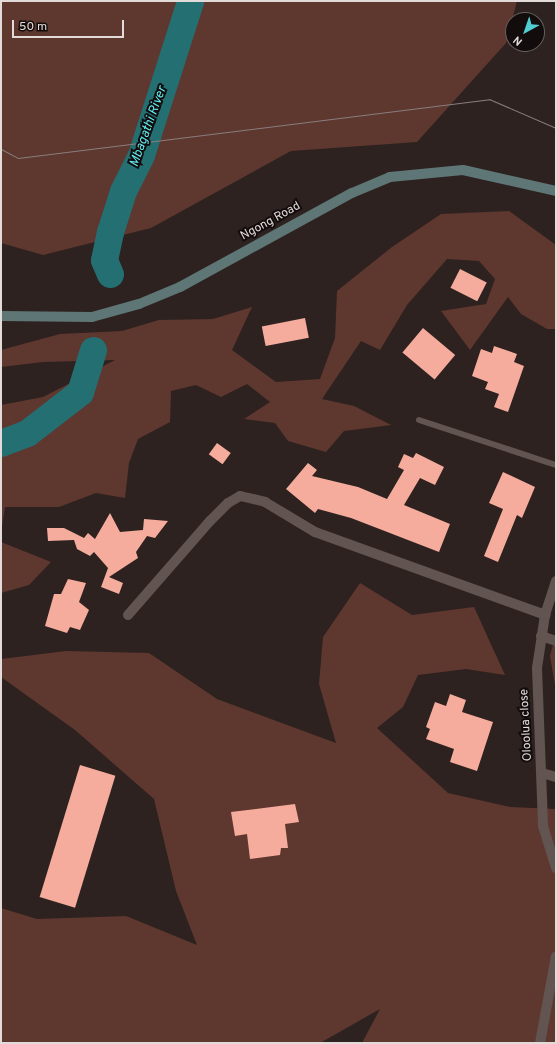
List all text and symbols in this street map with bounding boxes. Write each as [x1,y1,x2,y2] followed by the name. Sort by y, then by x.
[14,12,126,38] scale bar
[505,12,545,52] north arrow
[19,19,47,35] text: 50 m
[510,33,525,48] text: N
[127,85,171,169] water label: Mbagathi River
[239,200,303,244] street label: Ngong Road
[518,689,536,761] street label: Oloolua close

